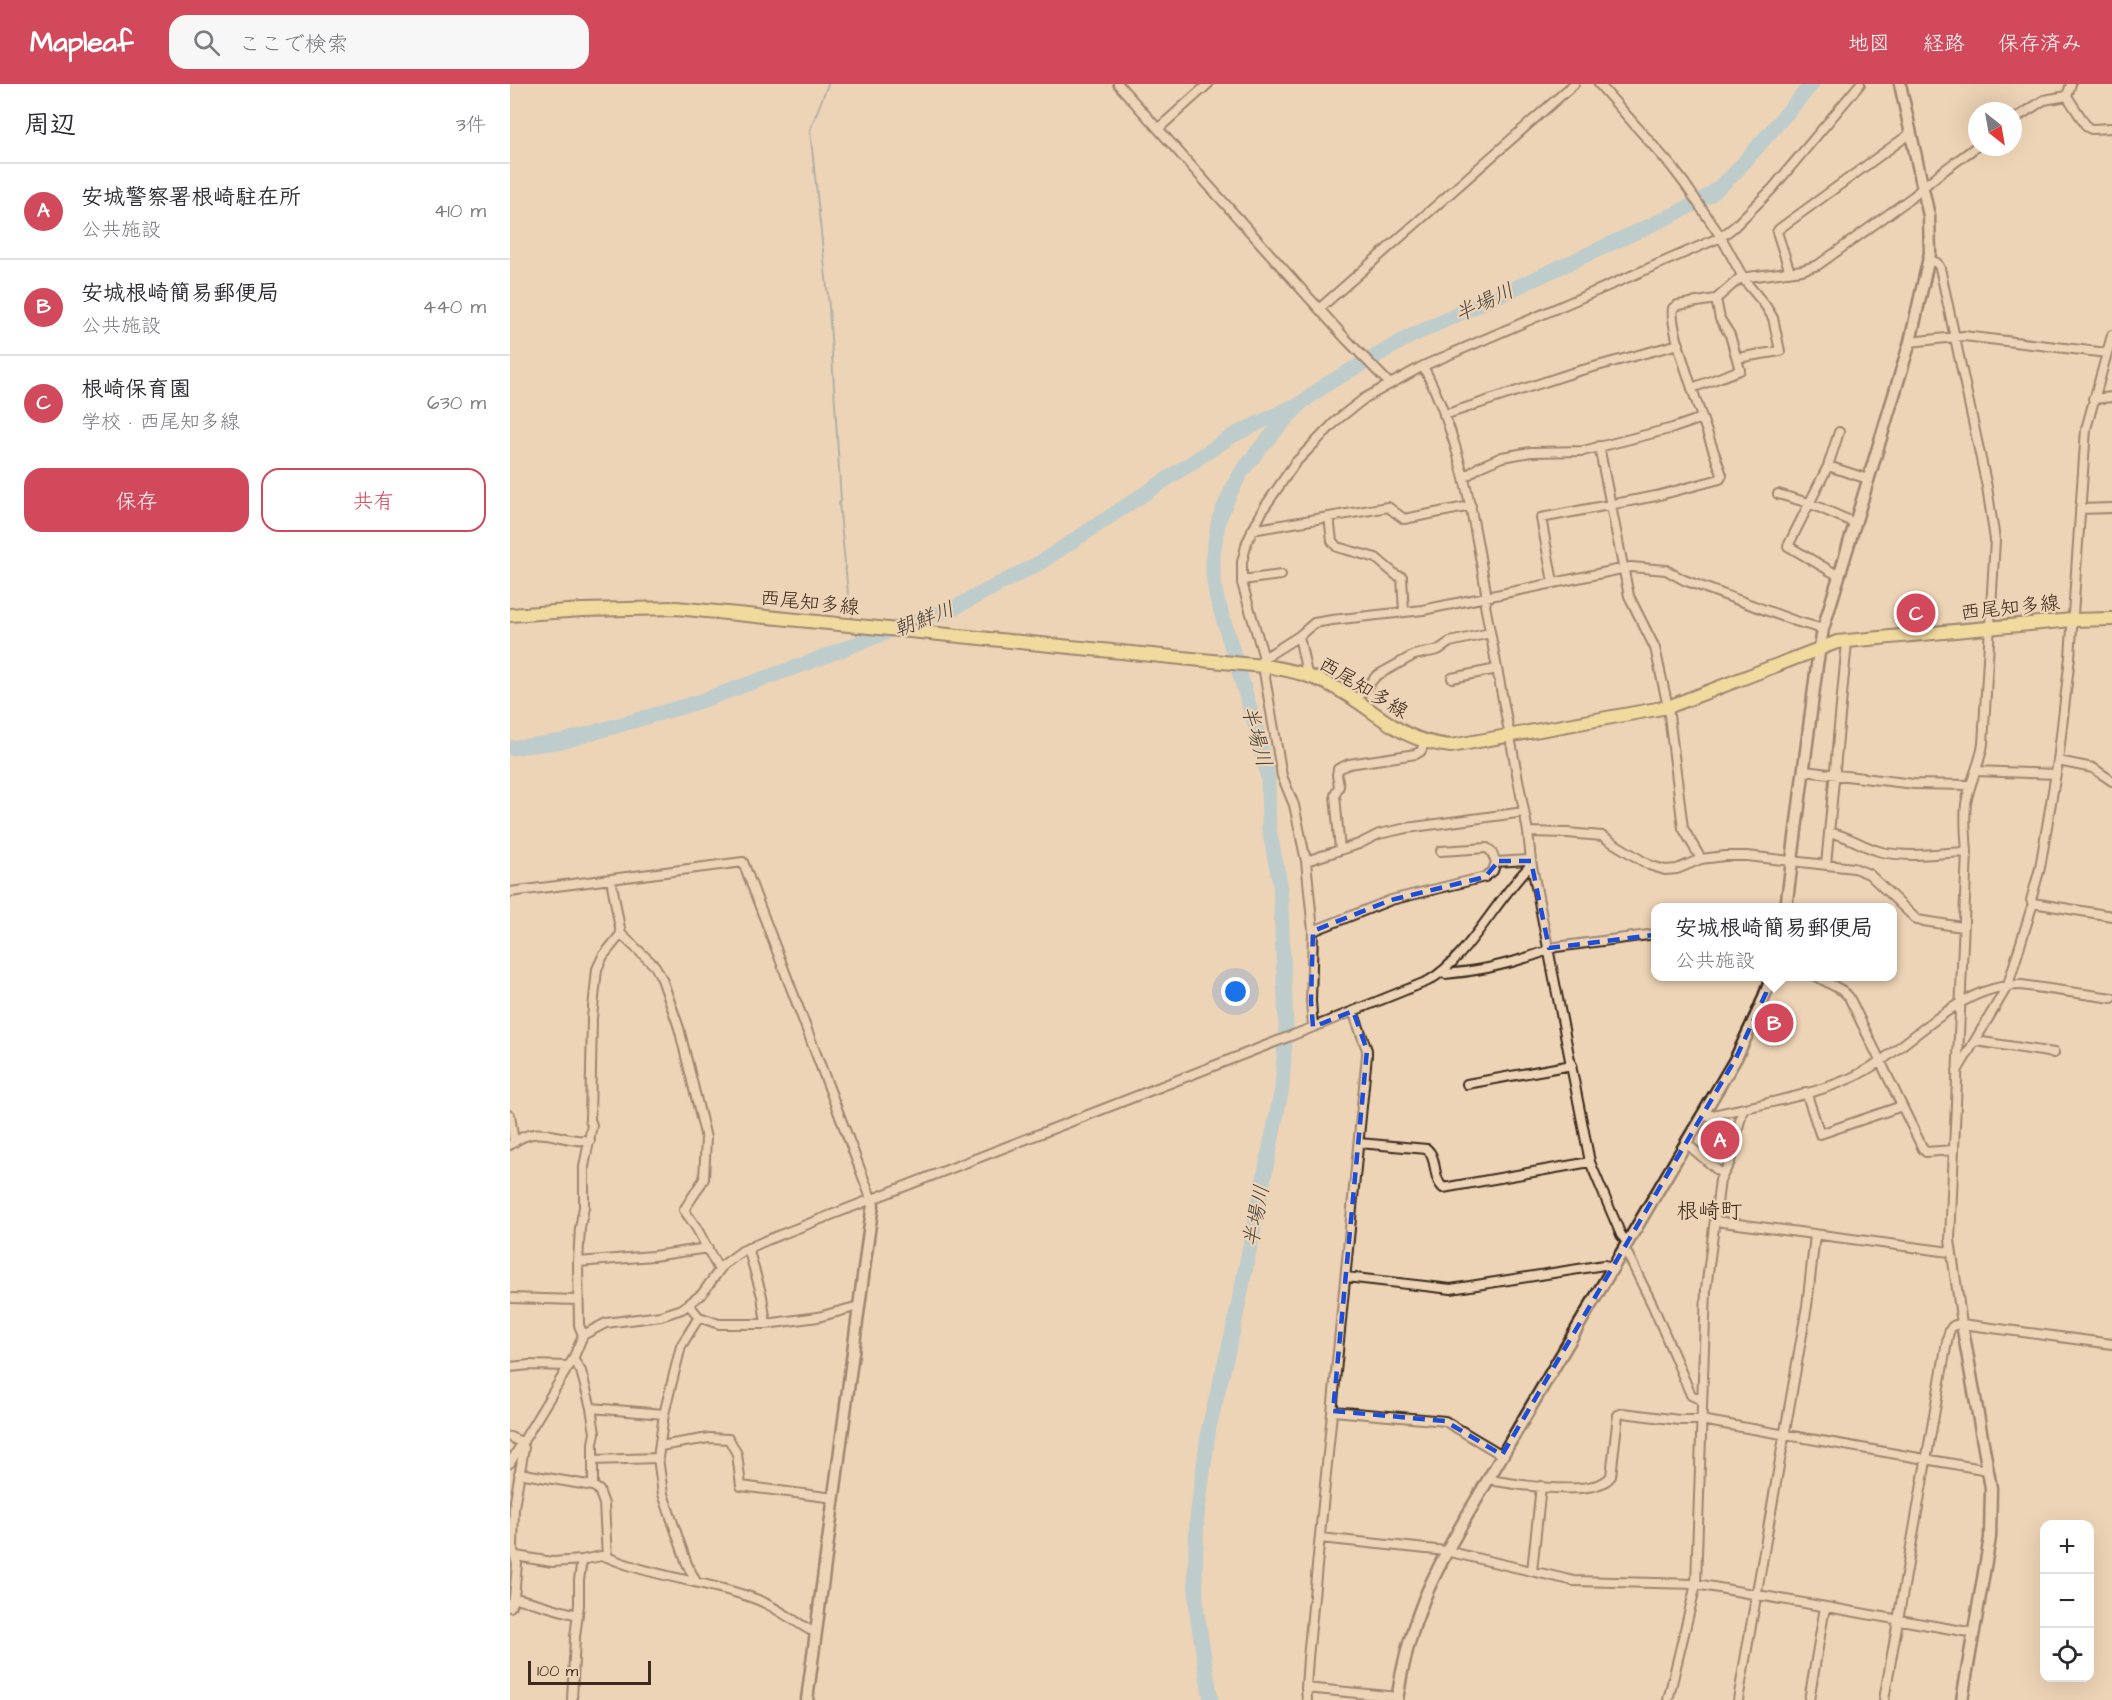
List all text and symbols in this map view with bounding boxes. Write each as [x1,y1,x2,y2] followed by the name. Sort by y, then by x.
[169,15,589,69] search box
[30,23,133,62] text: Mapleaf
[190,26,223,59] icon: search
[238,29,348,60] text: ここで検索
[1848,29,1890,58] text: 地図
[1923,29,1965,58] text: 経路
[1998,29,2082,58] text: 保存済み
[1968,102,2022,156] north arrow
[24,107,76,143] text: 周辺
[456,111,486,139] text: 3件
[81,182,301,213] text: 安城警察署根崎駐在所
[37,197,50,225] text: A
[434,197,486,225] text: 410 m
[81,216,161,244] text: 公共施設
[1450,276,1519,329] water label: 半場川
[81,278,279,309] text: 安城根崎簡易郵便局
[36,293,51,321] text: B
[423,293,486,321] text: 440 m
[81,312,161,340] text: 公共施設
[81,374,191,405] text: 根崎保育園
[36,389,51,417] text: C
[427,389,486,417] text: 630 m
[81,408,240,436] text: 学校 · 西尾知多線
[24,468,249,532] button: 保存
[261,468,486,532] button: 共有
[759,584,861,622] street label: 西尾知多線
[1959,589,2061,627] street label: 西尾知多線
[1896,590,1936,636] pin: C
[890,595,959,644] water label: 朝鮮川
[1313,650,1414,726] street label: 西尾知多線
[1234,702,1279,770] water label: 半場川
[1651,903,1897,981] popup
[1675,913,1873,944] text: 安城根崎簡易郵便局
[1675,947,1755,975] text: 公共施設
[1221,977,1250,1006] your location
[1754,1000,1794,1046] pin: B
[1700,1118,1740,1162] pin: A
[1236,1182,1277,1250] water label: 半場川
[1676,1196,1742,1227] district label: 根崎町
[2040,1520,2094,1682] map controls
[2040,1520,2094,1574] button: +
[2040,1574,2094,1628] button: −
[2040,1628,2094,1682] button: locate
[528,1658,651,1686] scale bar
[537,1660,578,1682] text: 100 m

